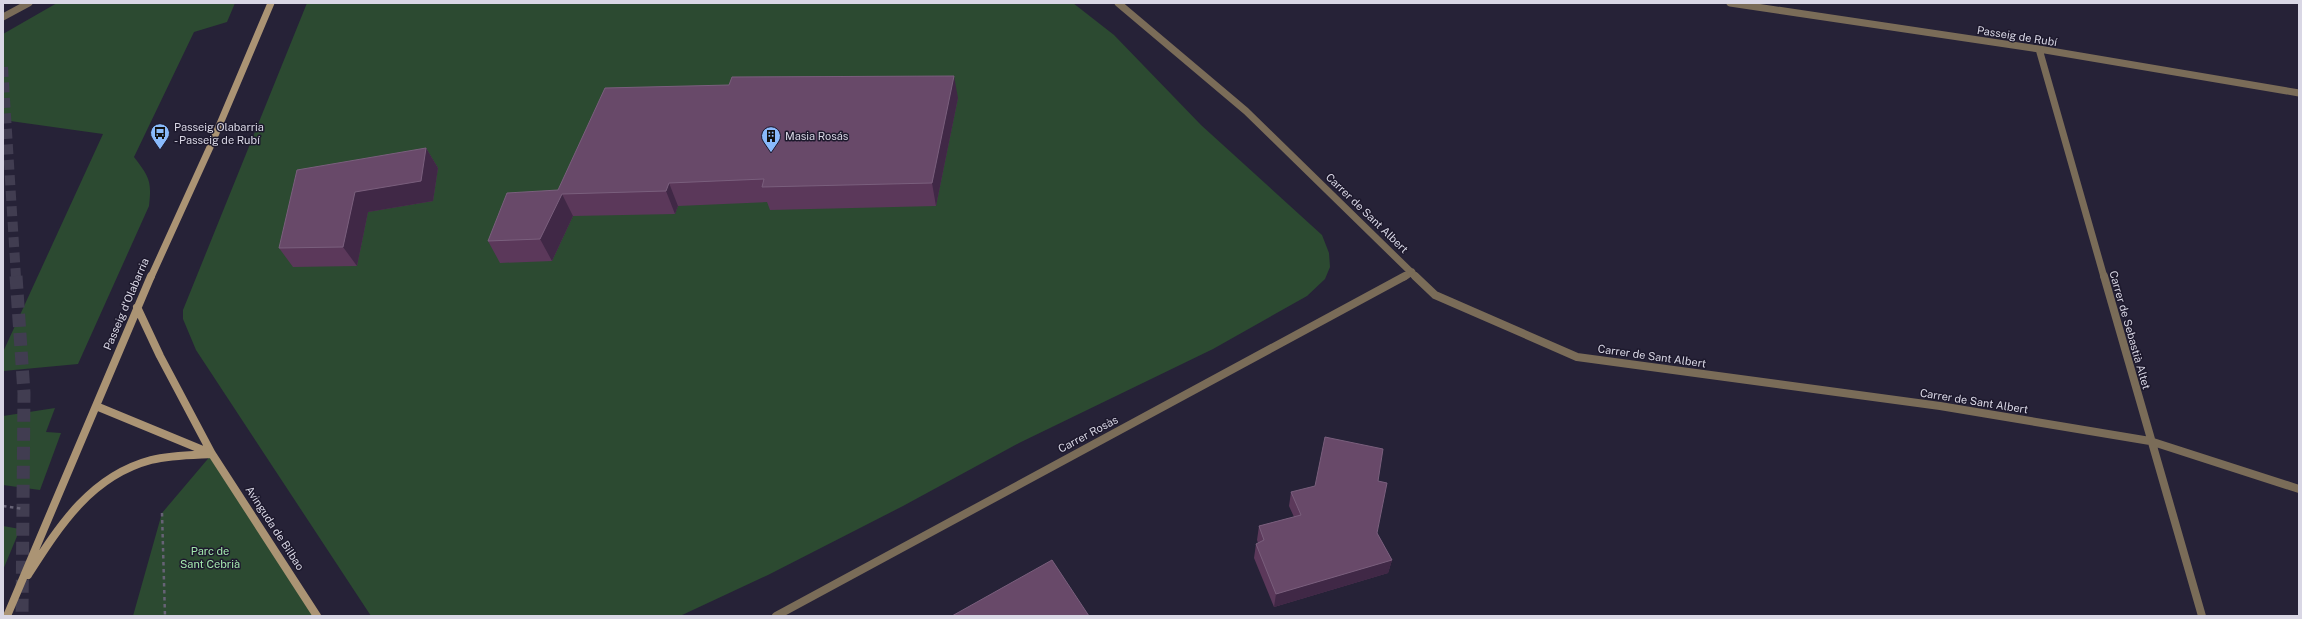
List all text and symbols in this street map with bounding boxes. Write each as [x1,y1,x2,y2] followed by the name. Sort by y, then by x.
[1976,24,2058,48] street label: Passeig de Rubí
[174,121,264,146] place label: Passeig Olabarria - Passeig de Rubí
[149,122,171,150] bus stop icon: Passeig Olabarria - Passeig de Rubí
[760,125,782,153] building icon: Masia Rosás
[785,130,849,142] place label: Masia Rosás
[1324,171,1410,255] street label: Carrer de Sant Albert
[101,256,151,352] street label: Passeig d'Olabarria
[2107,269,2153,391] street label: Carrer de Sebastià Altet
[1597,342,1707,370] street label: Carrer de Sant Albert
[1919,387,2029,415] street label: Carrer de Sant Albert
[1056,413,1120,455] street label: Carrer Rosàs
[243,484,307,572] street label: Avinguda de Bilbao
[180,545,240,570] park label: Parc de Sant Cebrià

